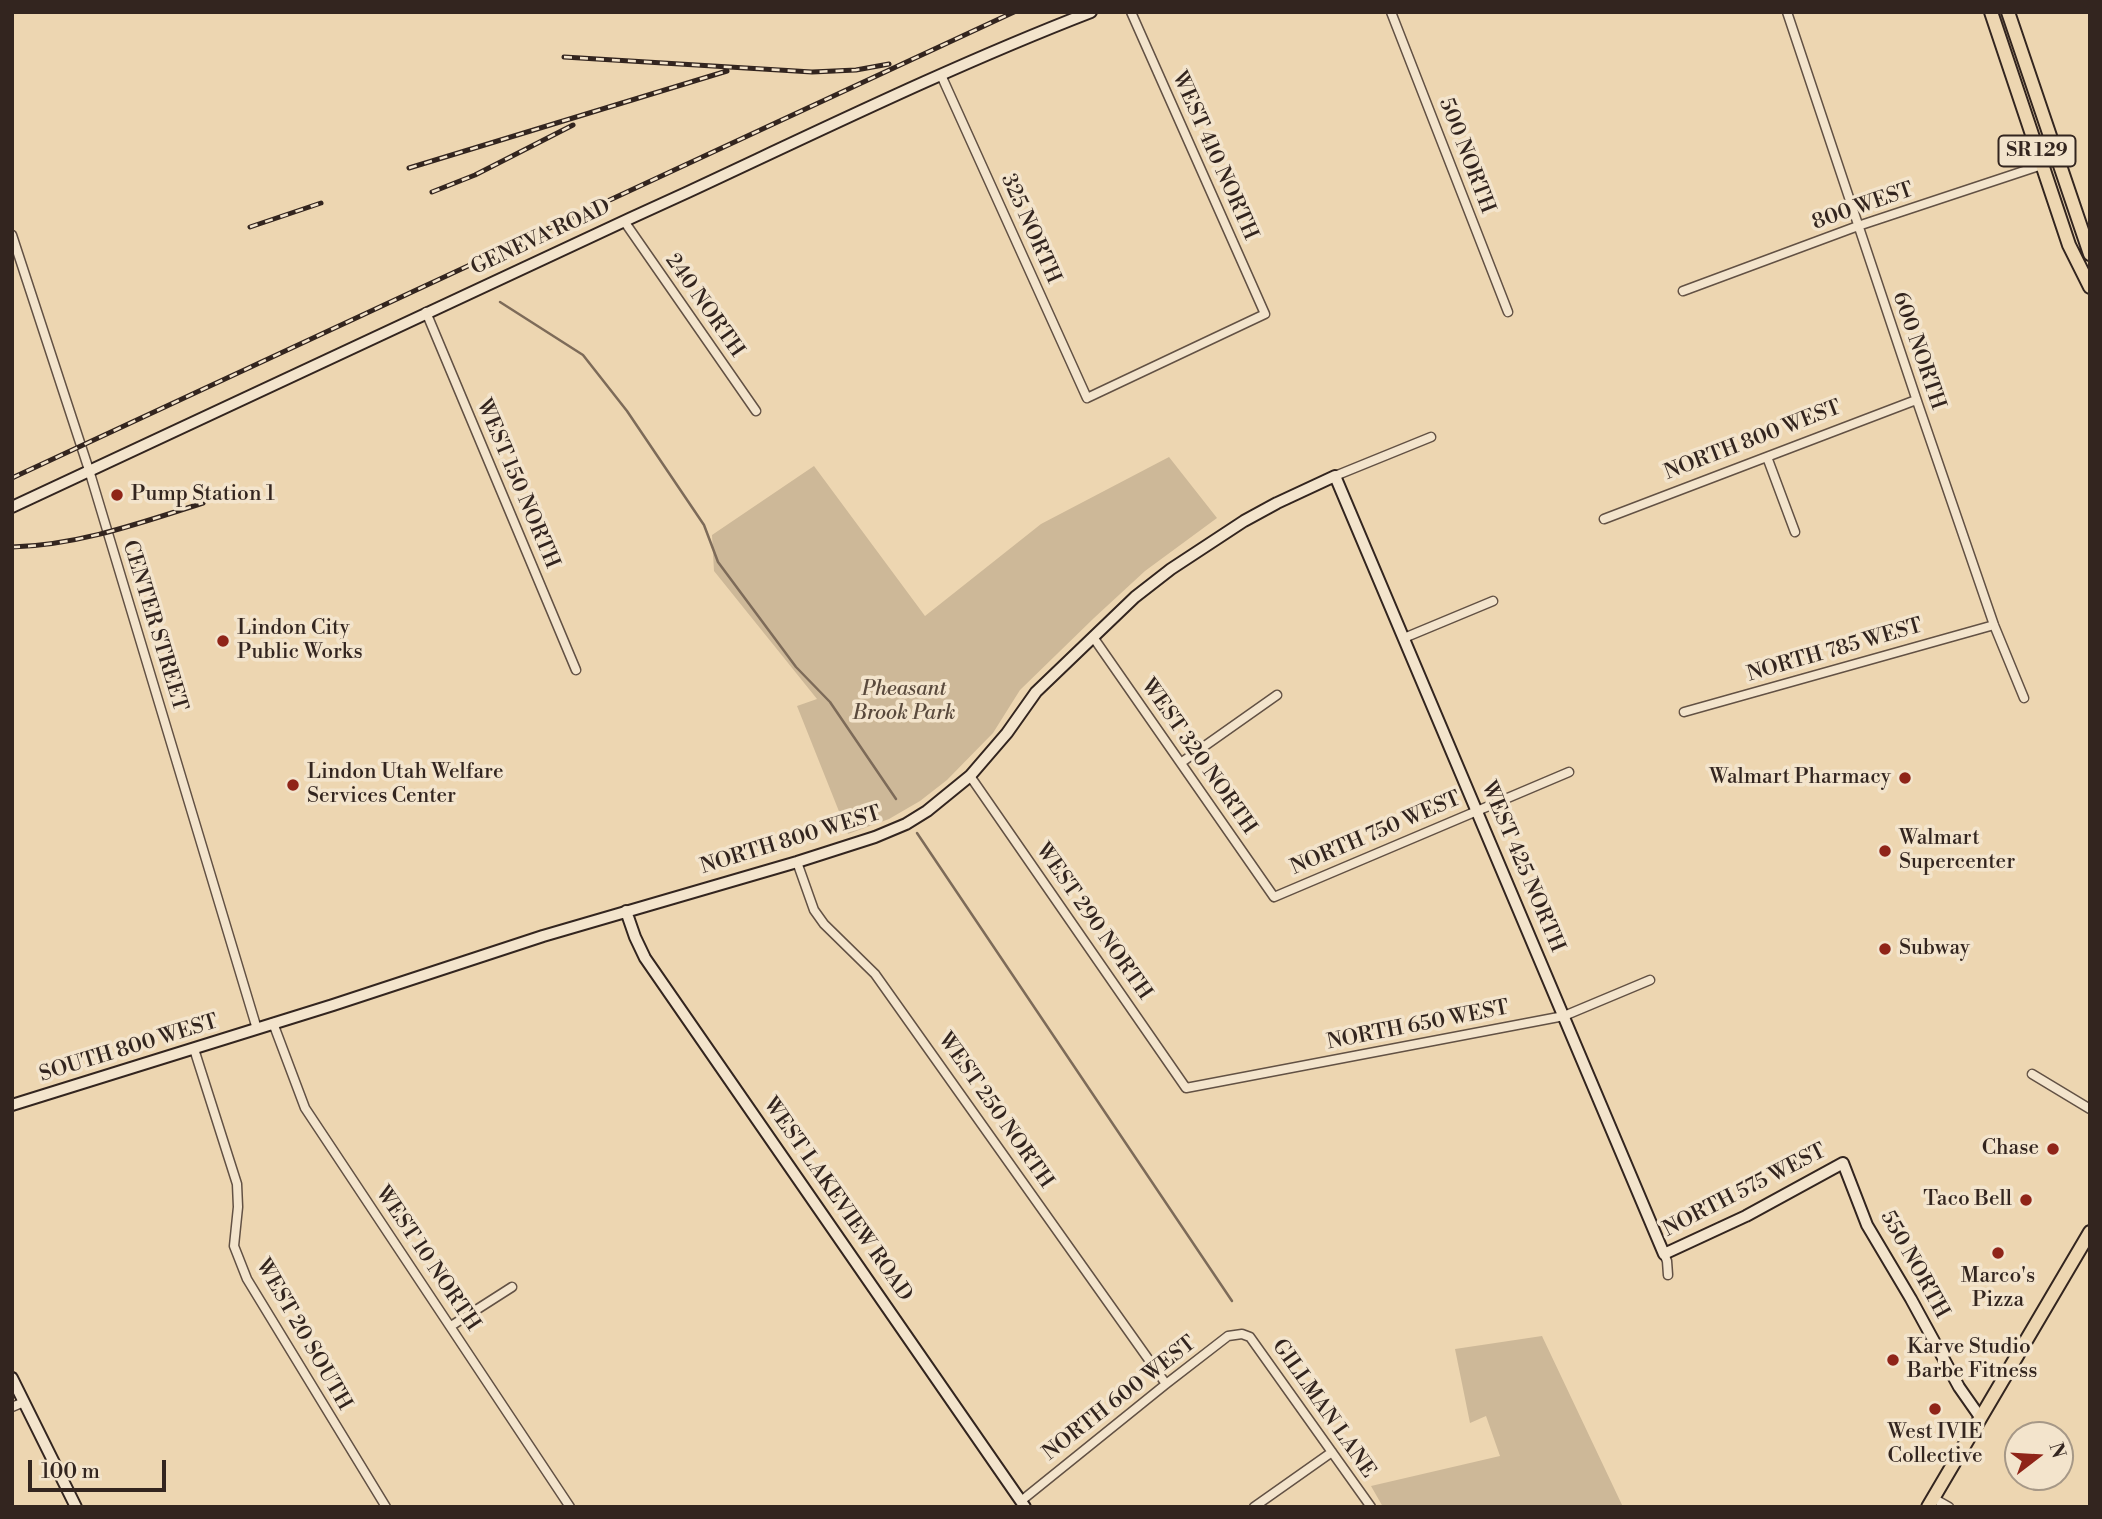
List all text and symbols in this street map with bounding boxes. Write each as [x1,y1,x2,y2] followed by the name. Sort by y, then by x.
[1166,68,1262,244] street label: WEST 410 NORTH
[1432,95,1500,217] street label: 500 NORTH
[1998,136,2076,167] road number: SR 129
[995,170,1065,288] street label: 325 NORTH
[1809,178,1917,236] street label: 800 WEST
[467,195,615,281] street label: GENEVA ROAD
[659,249,749,363] street label: 240 NORTH
[1886,289,1950,413] street label: 600 NORTH
[470,396,564,572] street label: WEST 150 NORTH
[1661,396,1845,486] street label: NORTH 800 WEST
[131,482,275,508] place label: Pump Station 1
[109,487,125,503] marker: Pump Station 1
[116,537,192,715] street label: CENTER STREET
[1744,614,1926,688] street label: NORTH 785 WEST
[237,616,363,666] place label: Lindon City Public Works
[215,633,231,649] marker: Lindon City Public Works
[1135,674,1261,840] street label: WEST 320 NORTH
[853,677,955,727] park label: Pheasant Brook Park
[307,760,504,810] place label: Lindon Utah Welfare Services Center
[1709,765,1891,791] place label: Walmart Pharmacy
[1897,770,1913,786] marker: Walmart Pharmacy
[285,777,301,793] marker: Lindon Utah Welfare Services Center
[1475,778,1569,956] street label: WEST 425 NORTH
[1287,787,1465,881] street label: NORTH 750 WEST
[698,802,884,880] street label: NORTH 800 WEST
[1899,826,2015,876] place label: Walmart Supercenter
[1029,839,1157,1005] street label: WEST 290 NORTH
[1877,843,1893,859] marker: Walmart Supercenter
[1899,936,1970,962] place label: Subway
[1877,941,1893,957] marker: Subway
[1325,996,1511,1056] street label: NORTH 650 WEST
[37,1010,221,1088] street label: SOUTH 800 WEST
[932,1028,1058,1194] street label: WEST 250 NORTH
[757,1093,917,1307] street label: WEST LAKEVIEW ROAD
[1982,1136,2039,1162] place label: Chase
[1659,1139,1831,1243] street label: NORTH 575 WEST
[2045,1141,2061,1157] marker: Chase
[369,1182,485,1336] street label: WEST 10 NORTH
[1923,1187,2012,1213] place label: Taco Bell
[2018,1192,2034,1208] marker: Taco Bell
[1874,1207,1954,1323] street label: 550 NORTH
[1990,1245,2006,1261] marker: Marco's Pizza
[249,1255,357,1415] street label: WEST 20 SOUTH
[1961,1264,2035,1314] place label: Marco's Pizza
[1038,1331,1202,1467] street label: NORTH 600 WEST
[1266,1335,1380,1483] street label: GILLMAN LANE
[1907,1335,2037,1385] place label: Karve Studio Barbe Fitness
[1885,1352,1901,1368] marker: Karve Studio Barbe Fitness
[1927,1401,1943,1417] marker: West IVIE Collective
[1888,1420,1982,1470] place label: West IVIE Collective
[2004,1421,2074,1491] north arrow
[2043,1440,2071,1461] text: N
[32,1446,170,1490] scale bar
[41,1459,100,1485] text: 100 m

